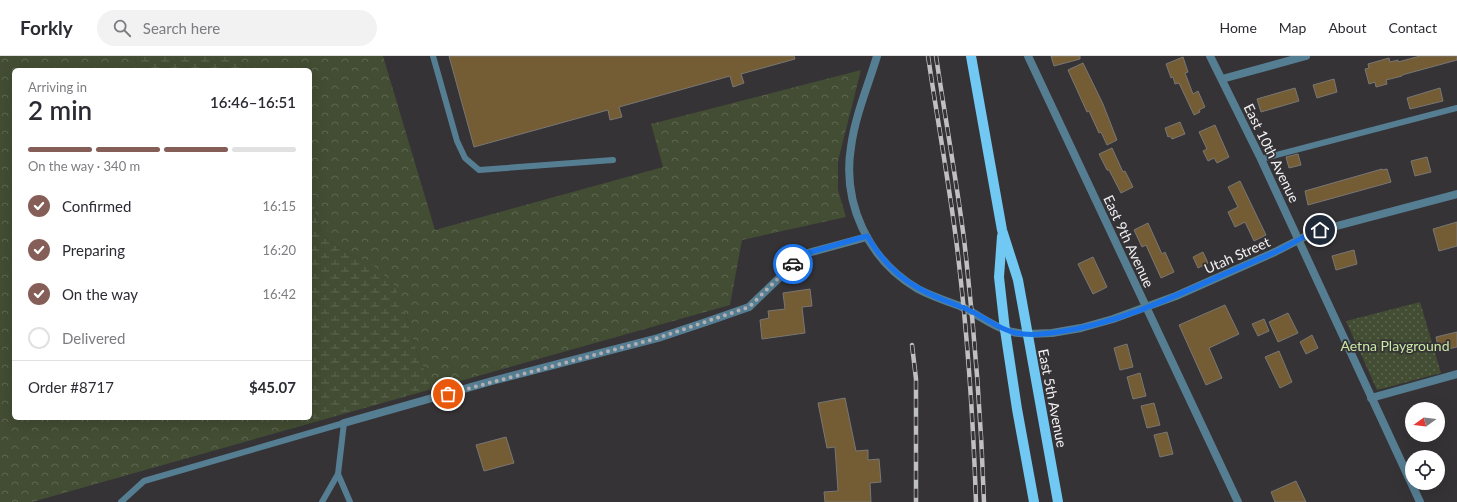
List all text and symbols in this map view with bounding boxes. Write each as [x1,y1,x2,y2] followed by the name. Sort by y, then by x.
[97,10,377,46] search box
[20,16,73,39] text: Forkly
[111,17,133,39] icon: search
[143,19,220,37] text: Search here
[1219,19,1257,36] text: Home
[1279,19,1306,36] text: Map
[1328,19,1366,36] text: About
[1388,19,1437,36] text: Contact
[28,79,87,95] text: Arriving in
[210,93,296,111] text: 16:46–16:51
[28,94,92,126] text: 2 min
[1241,101,1303,205] street label: East 10th Avenue
[28,158,140,174] text: On the way · 340 m
[1100,192,1158,290] street label: East 9th Avenue
[28,195,50,217] icon: check
[62,197,131,215] text: Confirmed
[263,198,296,214] text: 16:15
[1303,213,1337,247] pin
[1309,219,1331,241] icon: home
[1201,233,1273,277] street label: Utah Street
[28,239,50,261] icon: check
[62,241,125,259] text: Preparing
[263,242,296,258] text: 16:20
[773,244,813,284] courier
[782,253,804,275] icon: car
[28,283,50,305] icon: check
[62,285,138,303] text: On the way
[263,286,296,302] text: 16:42
[62,329,125,347] text: Delivered
[1340,337,1450,354] park label: Aetna Playground
[1035,347,1071,449] street label: East 5th Avenue
[431,377,465,411] pin
[28,378,114,396] text: Order #8717
[249,378,296,396] text: $45.07
[437,383,459,405] icon: bag
[1405,402,1445,442] north arrow
[1405,402,1445,490] map controls
[1405,450,1445,490] button: locate

